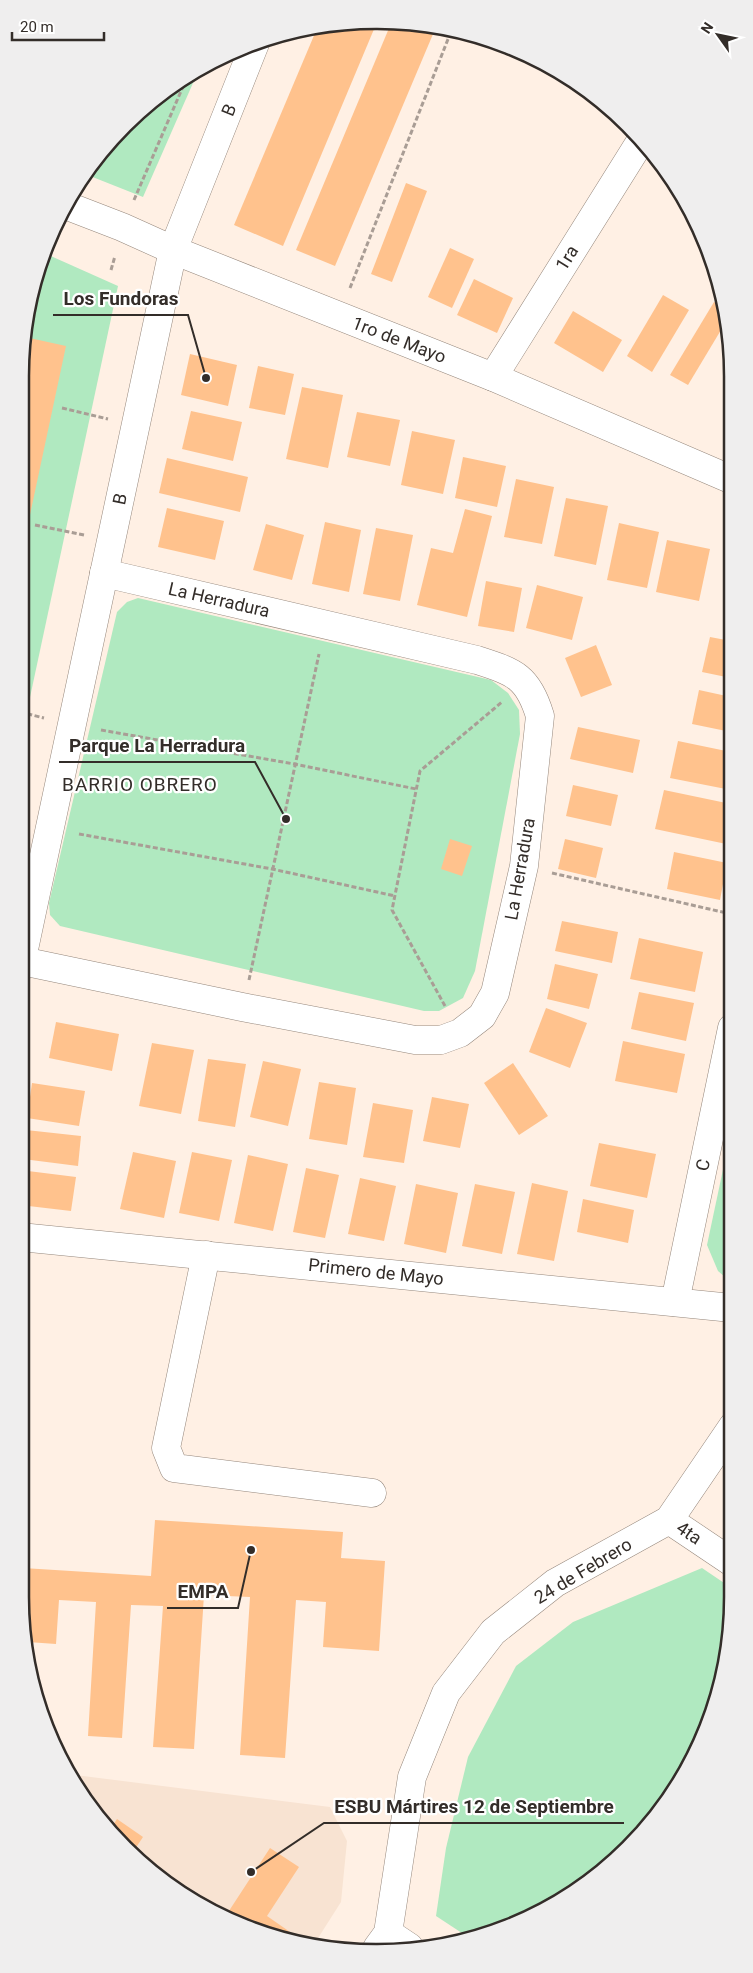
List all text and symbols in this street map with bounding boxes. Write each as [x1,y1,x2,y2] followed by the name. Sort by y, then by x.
[12,10,105,42] scale bar
[693,10,743,60] north arrow
[20,18,54,36] text: 20 m
[698,19,717,36] text: N
[217,101,240,119] street label: B
[551,241,582,274] street label: 1ra
[53,281,188,315] callout: Los Fundoras
[64,287,179,310] text: Los Fundoras
[349,312,449,367] street label: 1ro de Mayo
[108,491,131,507] street label: B
[166,578,272,621] street label: La Herradura
[59,728,255,762] callout: Parque La Herradura
[69,734,245,757] text: Parque La Herradura
[62,773,218,796] district label: BARRIO OBRERO
[500,816,539,922] street label: La Herradura
[691,1157,714,1173] street label: C
[307,1254,445,1289] street label: Primero de Mayo
[673,1517,706,1549] street label: 4ta
[530,1533,635,1608] street label: 24 de Febrero
[167,1574,238,1608] callout: EMPA
[178,1580,229,1603] text: EMPA
[324,1789,624,1823] callout: ESBU Mártires 12 de Septiembre
[334,1795,614,1818] text: ESBU Mártires 12 de Septiembre

